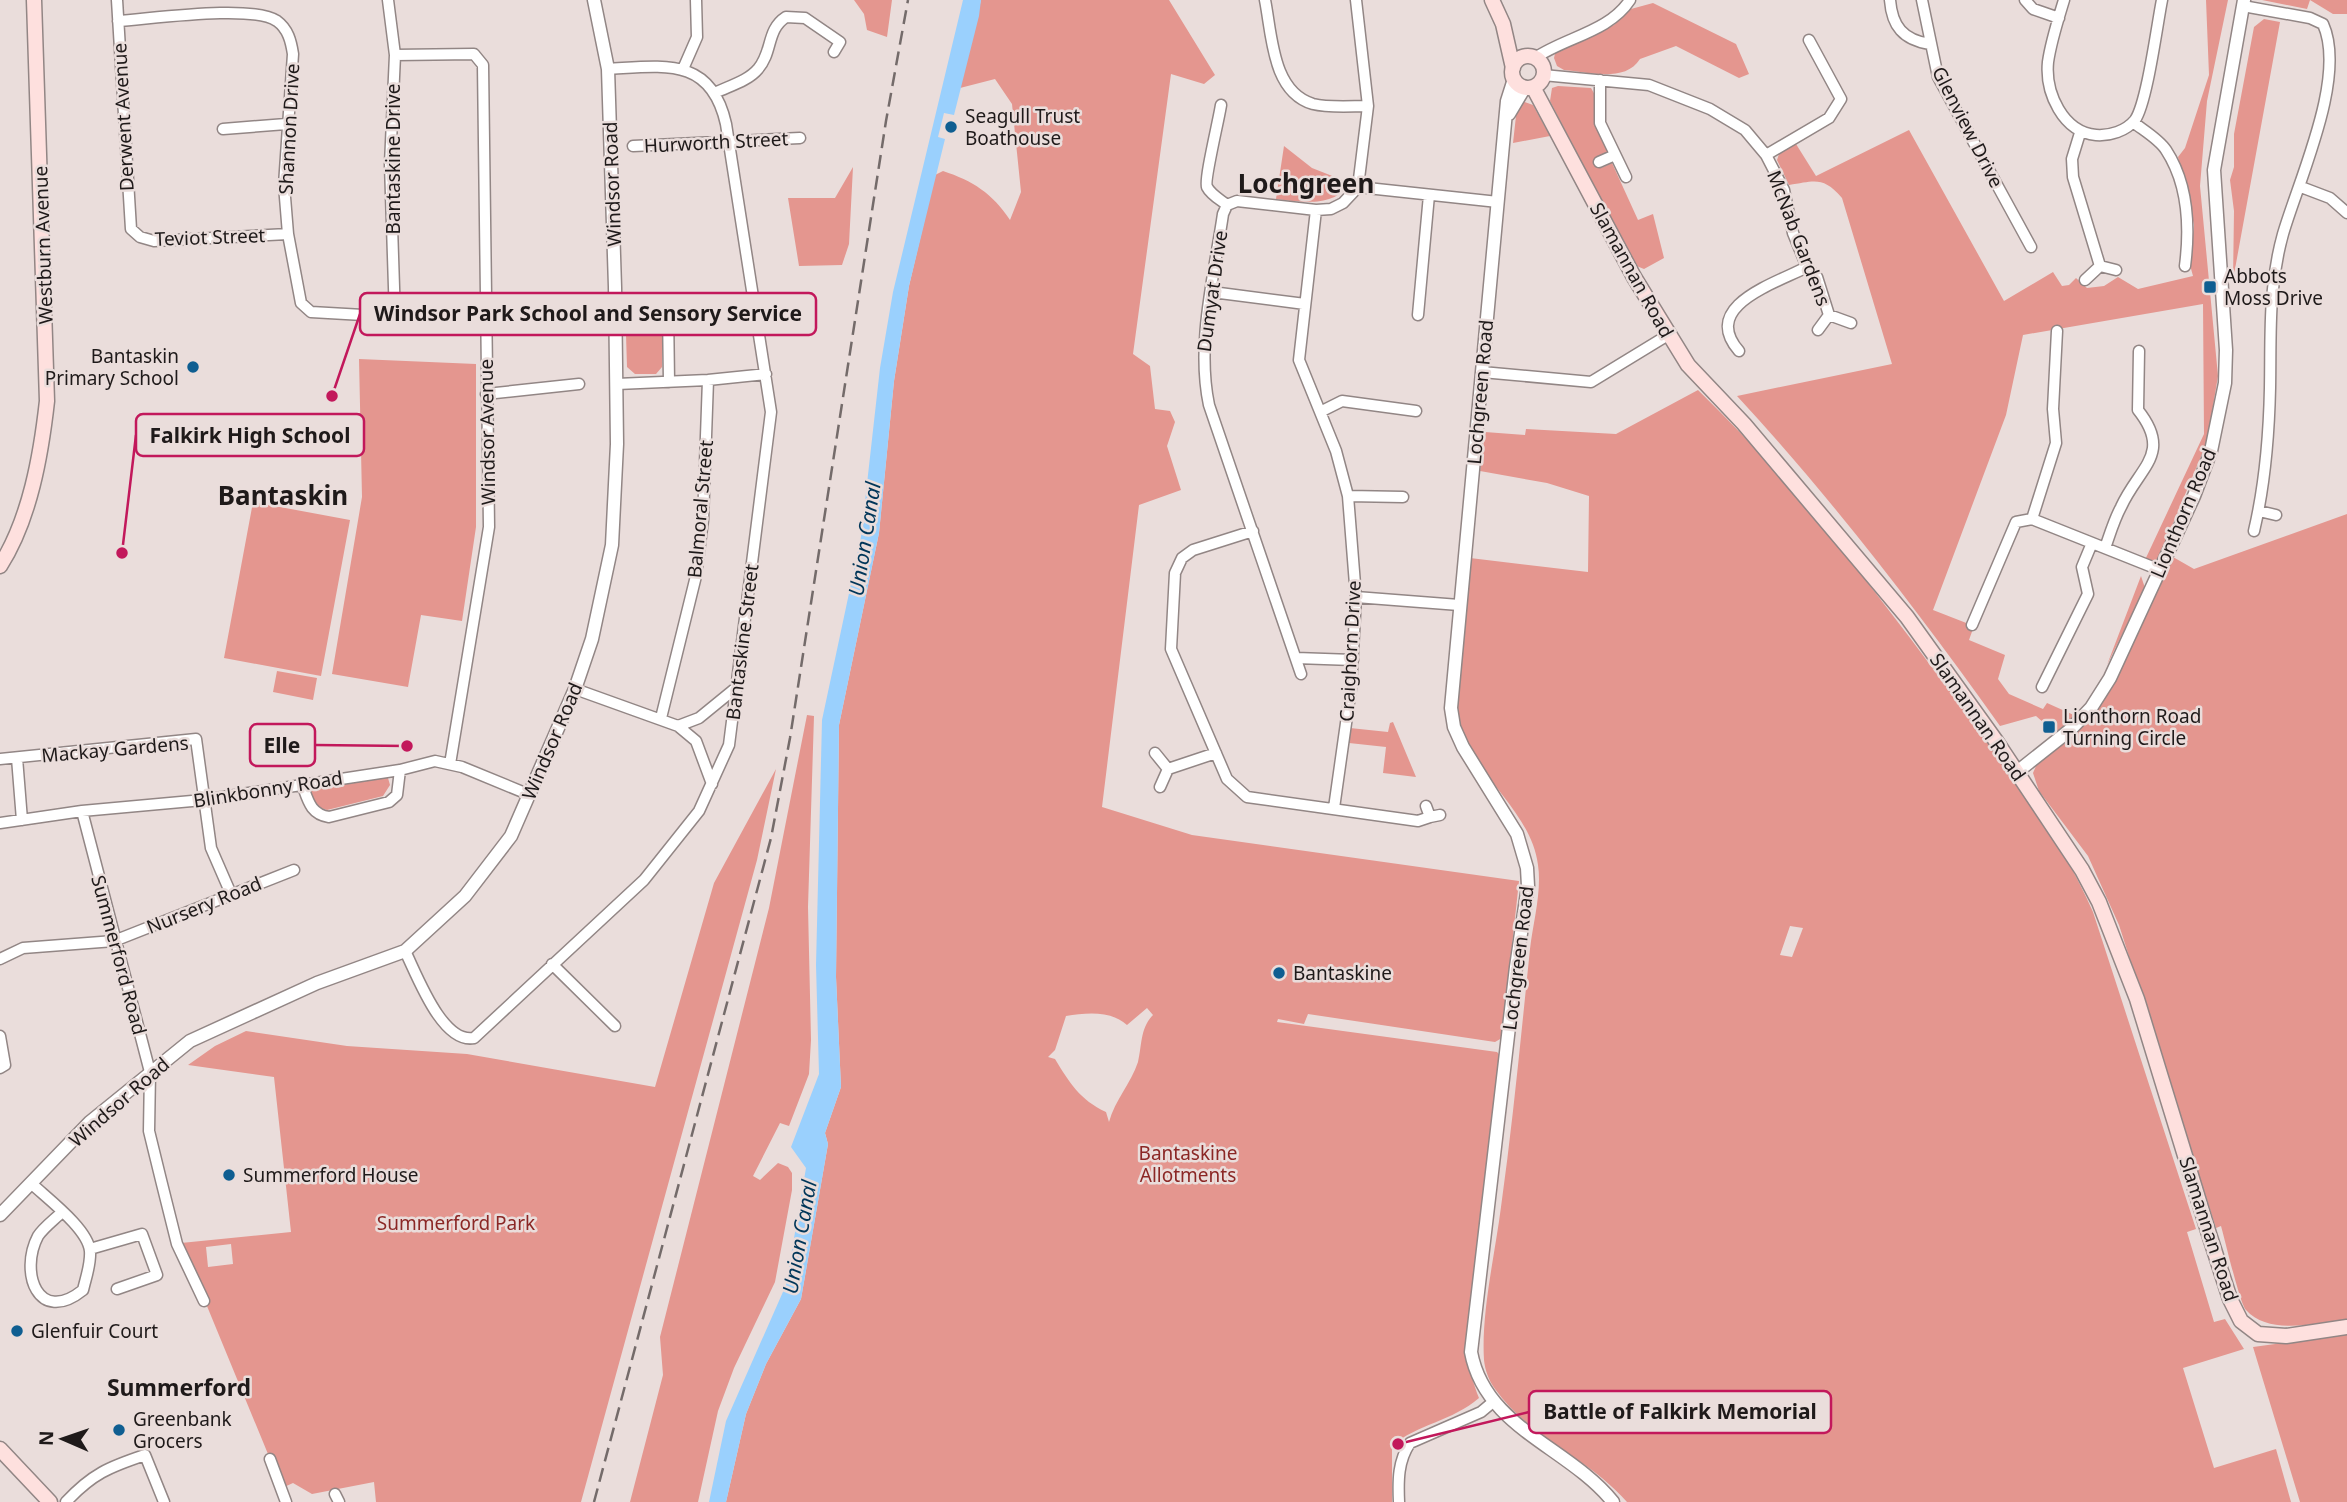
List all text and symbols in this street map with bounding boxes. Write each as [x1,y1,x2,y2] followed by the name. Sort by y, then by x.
[106,42,140,192] street label: Derwent Avenue
[1926,62,2010,192] street label: Glenview Drive
[273,63,305,195] street label: Shannon Drive
[380,84,406,234] street label: Bantaskine Drive
[965,103,1080,151] place label: Seagull Trust Boathouse
[943,119,959,135] marker: Seagull Trust Boathouse
[597,121,627,247] street label: Windsor Road
[643,125,789,159] street label: Hurworth Street
[27,165,59,325] street label: Westburn Avenue
[1238,165,1374,201] district label: Lochgreen
[1761,166,1837,310] street label: McNab Gardens
[1584,198,1680,342] street label: Slamannan Road
[154,222,266,252] street label: Teviot Street
[1191,229,1233,353] street label: Dumyat Drive
[2224,263,2323,311] place label: Abbots Moss Drive
[2202,279,2218,295] marker: Abbots Moss Drive
[360,293,816,335] callout: Windsor Park School and Sensory Service
[374,299,802,327] text: Windsor Park School and Sensory Service
[1461,319,1499,465] street label: Lochgreen Road
[45,343,179,391] place label: Bantaskin Primary School
[185,359,201,375] marker: Bantaskin Primary School
[473,359,501,505] street label: Windsor Avenue
[136,414,364,456] callout: Falkirk High School
[150,421,350,449] text: Falkirk High School
[681,439,719,579] street label: Balmoral Street
[2144,444,2222,582] street label: Lionthorn Road
[218,477,348,513] district label: Bantaskin
[841,479,887,598] water label: Union Canal
[720,562,764,721] street label: Bantaskine Street
[1333,580,1367,722] street label: Craighorn Drive
[1924,648,2032,786] street label: Slamannan Road
[516,678,588,804] street label: Windsor Road
[2063,703,2201,751] place label: Lionthorn Road Turning Circle
[2041,719,2057,735] marker: Lionthorn Road Turning Circle
[250,724,315,766] callout: Elle
[40,730,190,768] street label: Mackay Gardens
[264,731,300,759] text: Elle
[191,764,345,814] street label: Blinkbonny Road
[143,870,265,940] street label: Nursery Road
[85,872,153,1038] street label: Summerford Road
[1496,884,1540,1032] street label: Lochgreen Road
[1293,960,1392,986] place label: Bantaskine
[1271,965,1287,981] marker: Bantaskine
[63,1051,175,1153] street label: Windsor Road
[1139,1140,1237,1188] park label: Bantaskine Allotments
[2173,1153,2245,1305] street label: Slamannan Road
[243,1162,419,1188] place label: Summerford House
[221,1167,237,1183] marker: Summerford House
[775,1177,823,1296] water label: Union Canal
[377,1210,535,1236] park label: Summerford Park
[31,1318,158,1344] place label: Glenfuir Court
[9,1323,25,1339] marker: Glenfuir Court
[107,1371,251,1403] district label: Summerford
[1529,1391,1831,1433] callout: Battle of Falkirk Memorial
[1543,1397,1817,1425] text: Battle of Falkirk Memorial
[28,1404,98,1474] north arrow
[133,1406,232,1454] place label: Greenbank Grocers
[111,1422,127,1438] marker: Greenbank Grocers
[33,1430,59,1447] text: N

